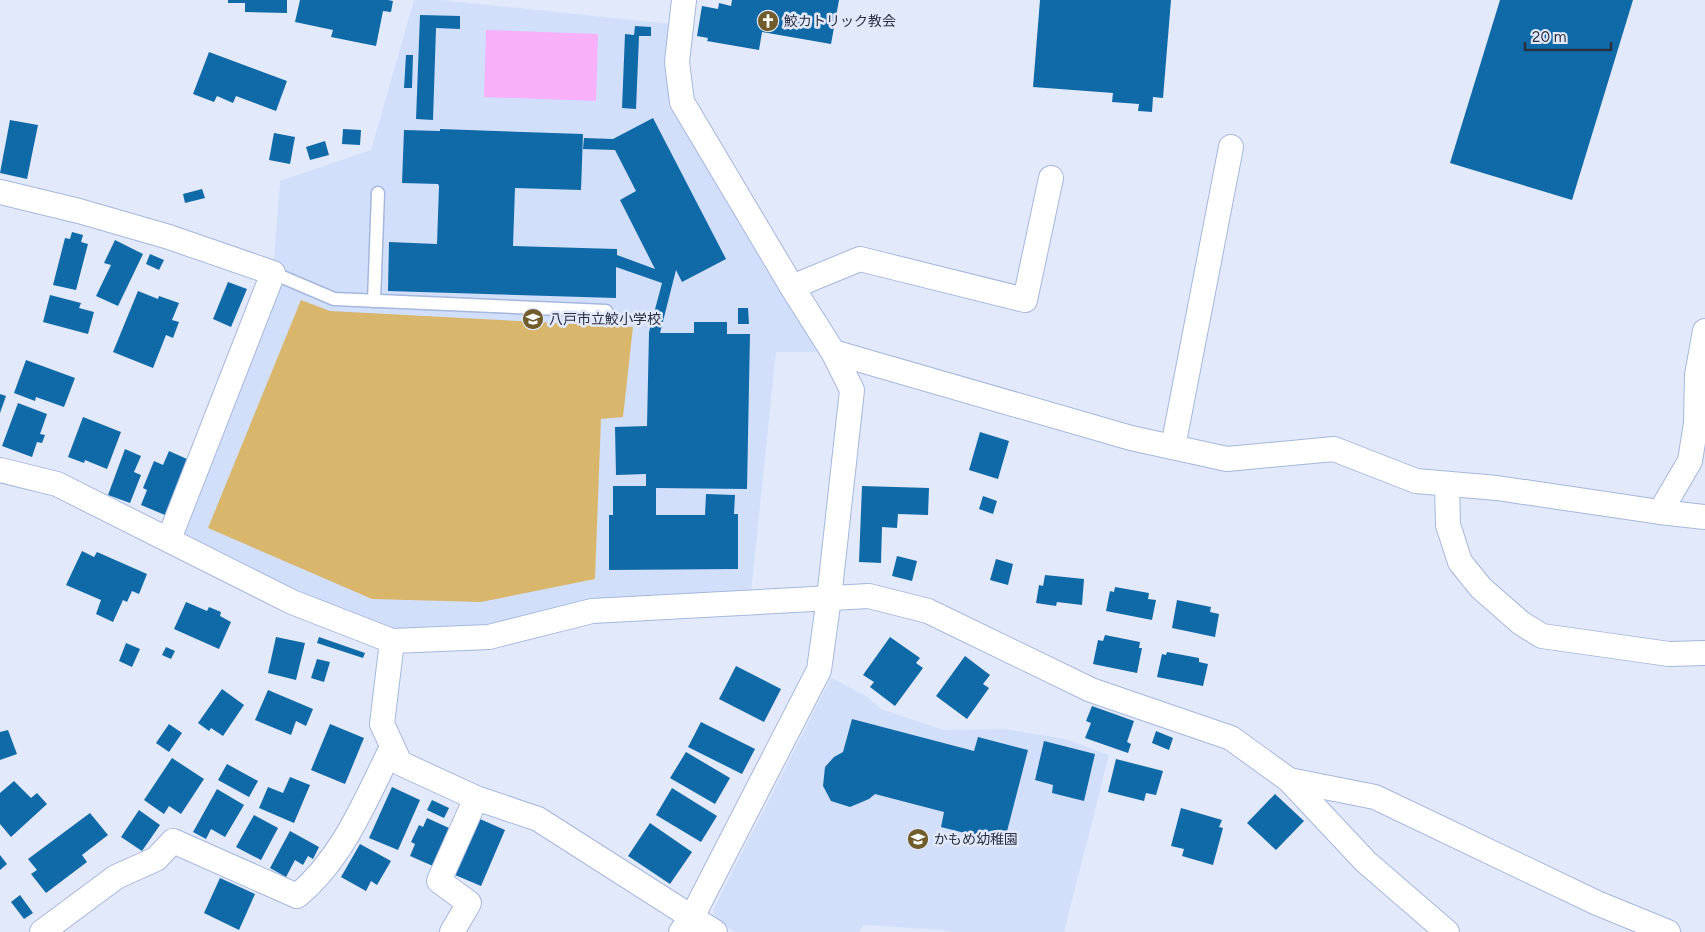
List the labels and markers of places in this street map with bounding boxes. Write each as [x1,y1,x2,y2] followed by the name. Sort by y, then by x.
[756,9,780,33] church icon: 鮫カトリック教会
[784,13,896,30] place label: 鮫カトリック教会
[521,307,545,331] school or university icon: 八戸市立鮫小学校
[549,311,661,328] place label: 八戸市立鮫小学校
[906,827,930,851] school or university icon: かもめ幼稚園
[934,831,1018,848] place label: かもめ幼稚園

